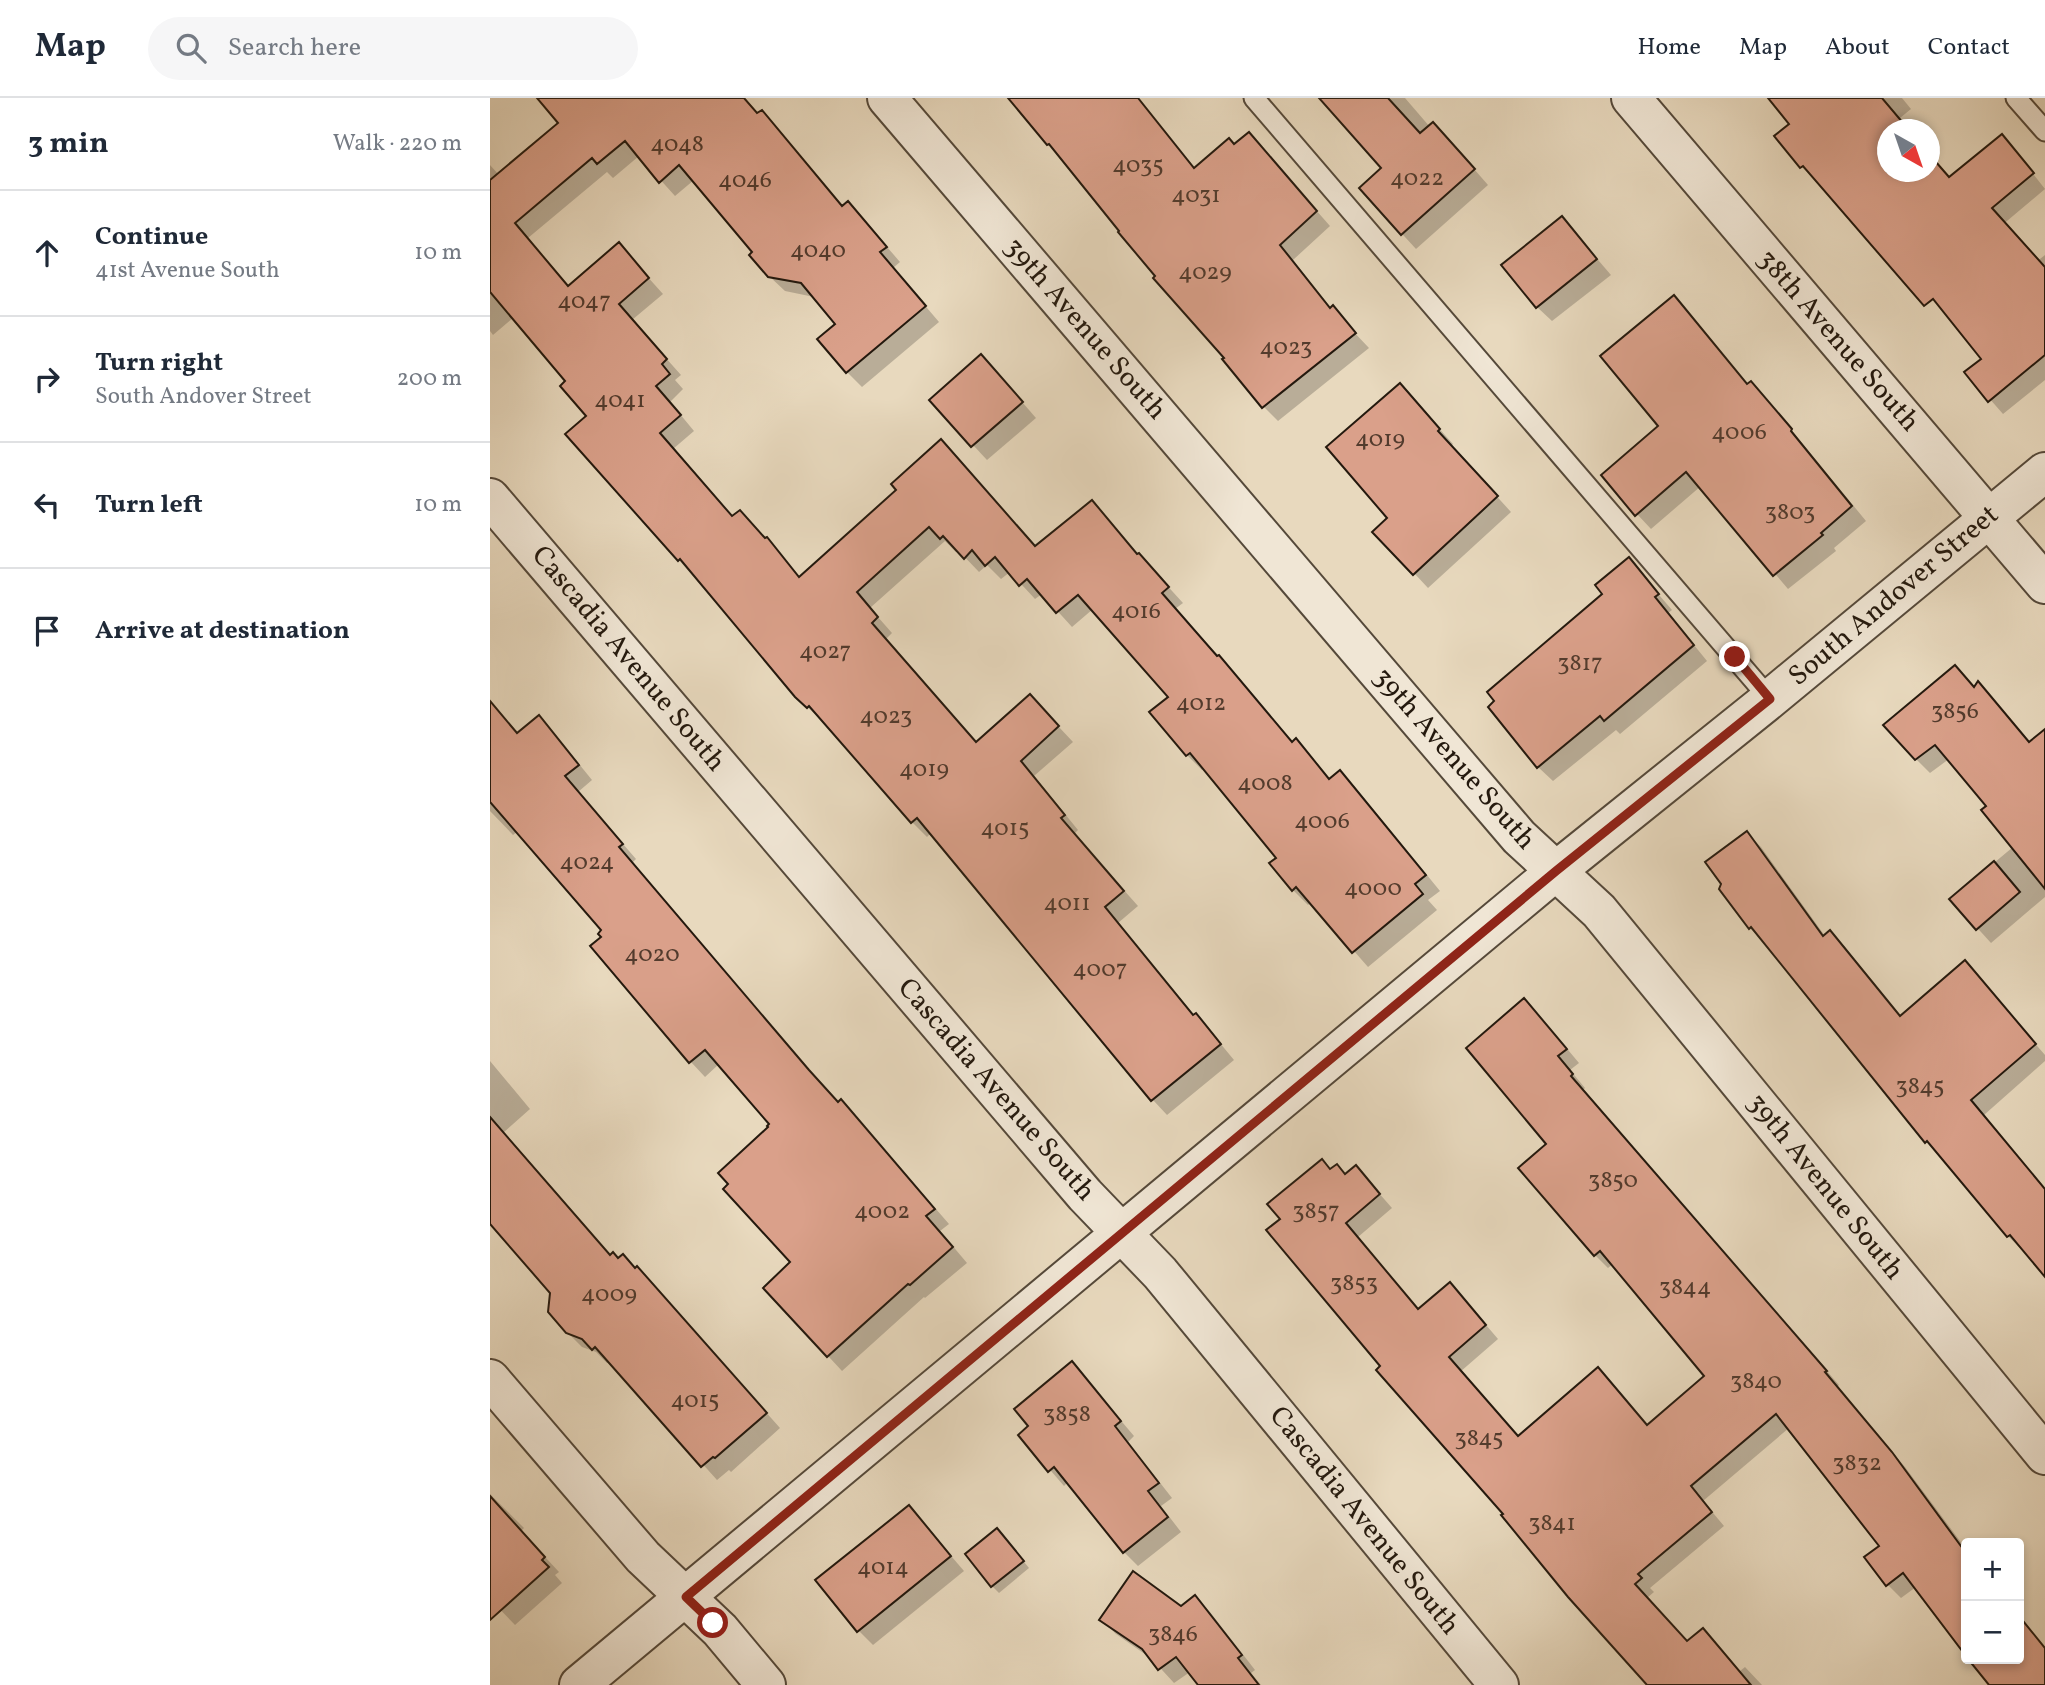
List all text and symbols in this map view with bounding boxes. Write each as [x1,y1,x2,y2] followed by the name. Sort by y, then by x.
[148,17,638,80] search box
[35,25,106,71] text: Map
[172,29,210,67] icon: search
[228,30,361,66] text: Search here
[1637,31,1701,65] text: Home
[1739,31,1787,65] text: Map
[1825,31,1890,65] text: About
[1928,31,2010,65] text: Contact
[1877,119,1940,182] north arrow
[28,123,109,165] text: 3 min
[333,128,462,160] text: Walk · 220 m
[650,128,704,162] house number: 4048
[1112,149,1164,183] house number: 4035
[1390,162,1444,196] house number: 4022
[718,164,772,198] house number: 4046
[1171,179,1221,213] house number: 4031
[95,219,208,255] text: Continue
[995,229,1175,429] street label: 39th Avenue South
[28,234,66,272] icon: ahead
[790,234,846,268] house number: 4040
[414,237,462,269] text: 10 m
[1748,241,1928,441] street label: 38th Avenue South
[95,255,280,287] text: 41st Avenue South
[1178,256,1232,290] house number: 4029
[557,285,611,319] house number: 4047
[1260,331,1312,365] house number: 4023
[95,345,223,381] text: Turn right
[28,360,66,398] icon: right
[397,363,462,395] text: 200 m
[95,381,312,413] text: South Andover Street
[594,384,646,418] house number: 4041
[1711,416,1767,450] house number: 4006
[1355,423,1405,457] house number: 4019
[28,486,66,524] icon: left
[95,487,203,523] text: Turn left
[414,489,462,521] text: 10 m
[1765,496,1815,530] house number: 3803
[1781,496,2007,696] street label: South Andover Street
[522,538,734,780] street label: Cascadia Avenue South
[1111,595,1161,629] house number: 4016
[28,612,66,650] icon: arrive
[95,613,350,649] text: Arrive at destination
[799,635,851,669] house number: 4027
[1719,641,1750,672] route end
[1557,647,1603,681] house number: 3817
[1364,659,1544,859] street label: 39th Avenue South
[1176,687,1226,721] house number: 4012
[1931,695,1979,729] house number: 3856
[860,700,912,734] house number: 4023
[899,753,949,787] house number: 4019
[1237,767,1293,801] house number: 4008
[1294,805,1350,839] house number: 4006
[980,812,1030,846] house number: 4015
[560,846,614,880] house number: 4024
[1344,872,1402,906] house number: 4000
[1044,887,1090,921] house number: 4011
[624,938,680,972] house number: 4020
[1073,953,1127,987] house number: 4007
[888,970,1104,1210] street label: Cascadia Avenue South
[1896,1070,1944,1104] house number: 3845
[1737,1085,1913,1289] street label: 39th Avenue South
[1588,1164,1638,1198] house number: 3850
[854,1195,910,1229] house number: 4002
[1292,1195,1340,1229] house number: 3857
[1330,1267,1378,1301] house number: 3853
[1659,1271,1711,1305] house number: 3844
[581,1278,637,1312] house number: 4009
[1730,1365,1782,1399] house number: 3840
[670,1384,720,1418] house number: 4015
[1043,1398,1091,1432] house number: 3858
[1259,1398,1469,1644] street label: Cascadia Avenue South
[1455,1422,1503,1456] house number: 3845
[1832,1447,1882,1481] house number: 3832
[1528,1507,1576,1541] house number: 3841
[1961,1538,2024,1664] map controls
[1961,1538,2024,1601] button: +
[857,1551,909,1585] house number: 4014
[1961,1601,2024,1664] button: −
[697,1607,728,1638] route start
[1148,1618,1198,1652] house number: 3846

